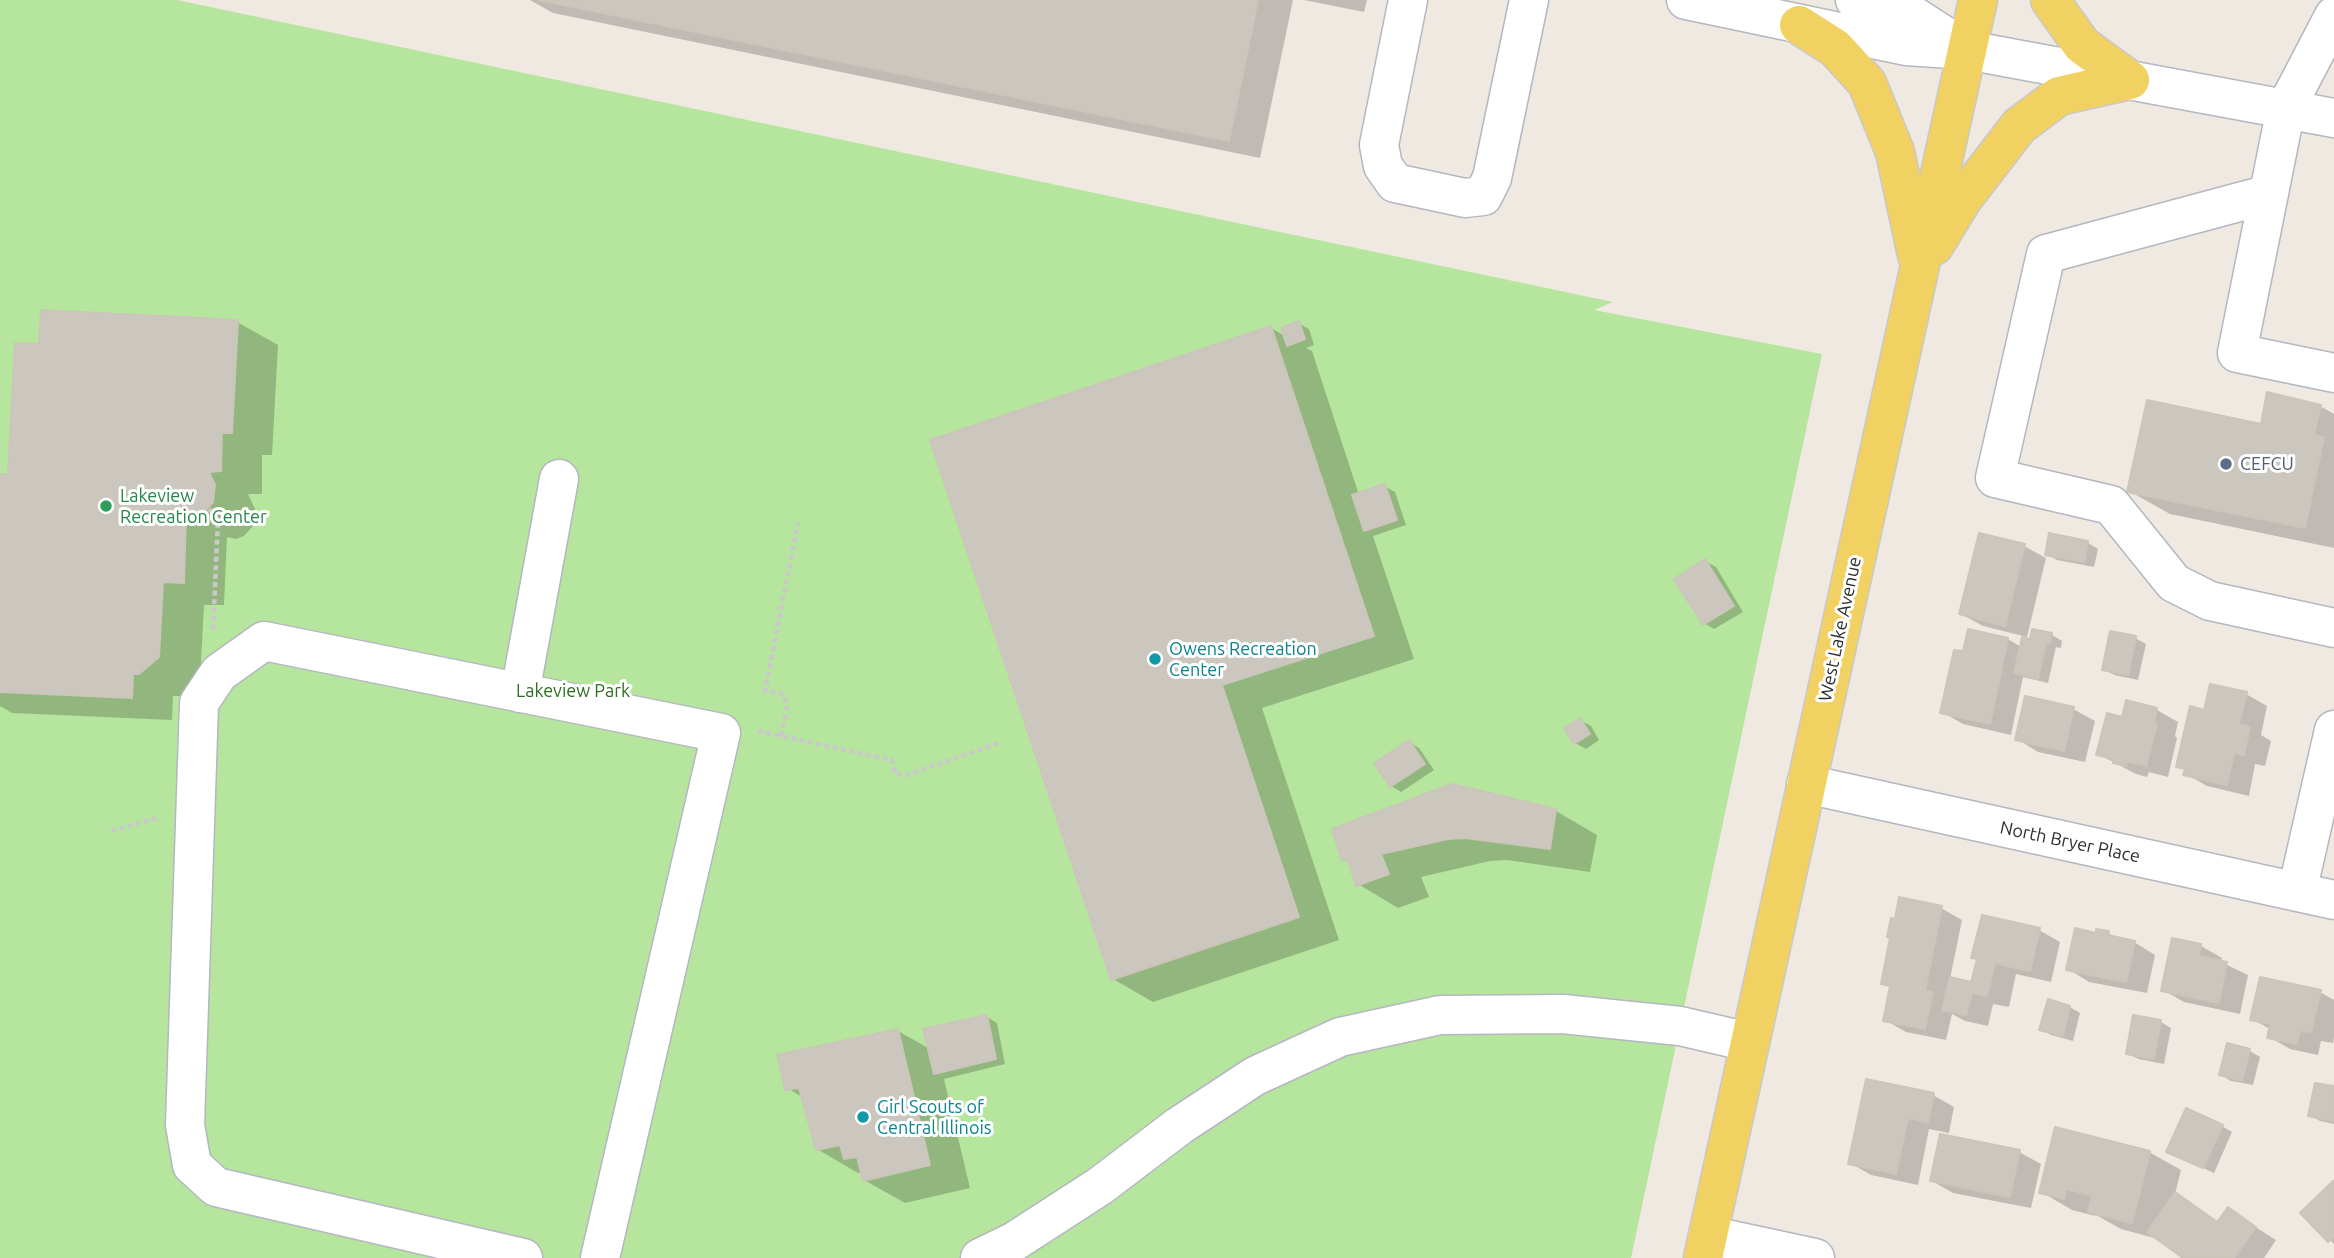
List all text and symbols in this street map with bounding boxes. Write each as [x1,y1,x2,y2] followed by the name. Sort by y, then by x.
[2240,453,2294,475] place label: CEFCU
[2218,456,2234,472] marker: CEFCU
[120,485,267,528] place label: Lakeview Recreation Center
[98,498,114,514] marker: Lakeview Recreation Center
[1814,555,1866,703] street label: West Lake Avenue
[1169,638,1317,680] place label: Owens Recreation Center
[1147,651,1163,667] marker: Owens Recreation Center
[516,680,630,702] park label: Lakeview Park
[1998,817,2142,867] street label: North Bryer Place
[877,1096,992,1138] place label: Girl Scouts of Central Illinois
[855,1109,871,1125] marker: Girl Scouts of Central Illinois

